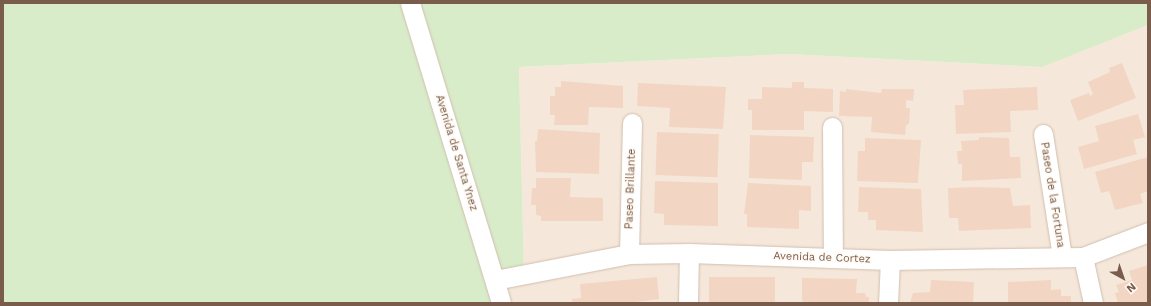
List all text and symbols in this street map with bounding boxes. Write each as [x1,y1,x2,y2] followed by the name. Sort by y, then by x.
[432,93,480,213] street label: Avenida de Santa Ynez
[1037,141,1067,249] street label: Paseo de la Fortuna
[623,148,639,230] street label: Paseo Brillante
[773,250,871,266] street label: Avenida de Cortez
[1103,258,1143,298] north arrow
[1124,280,1138,295] text: N

